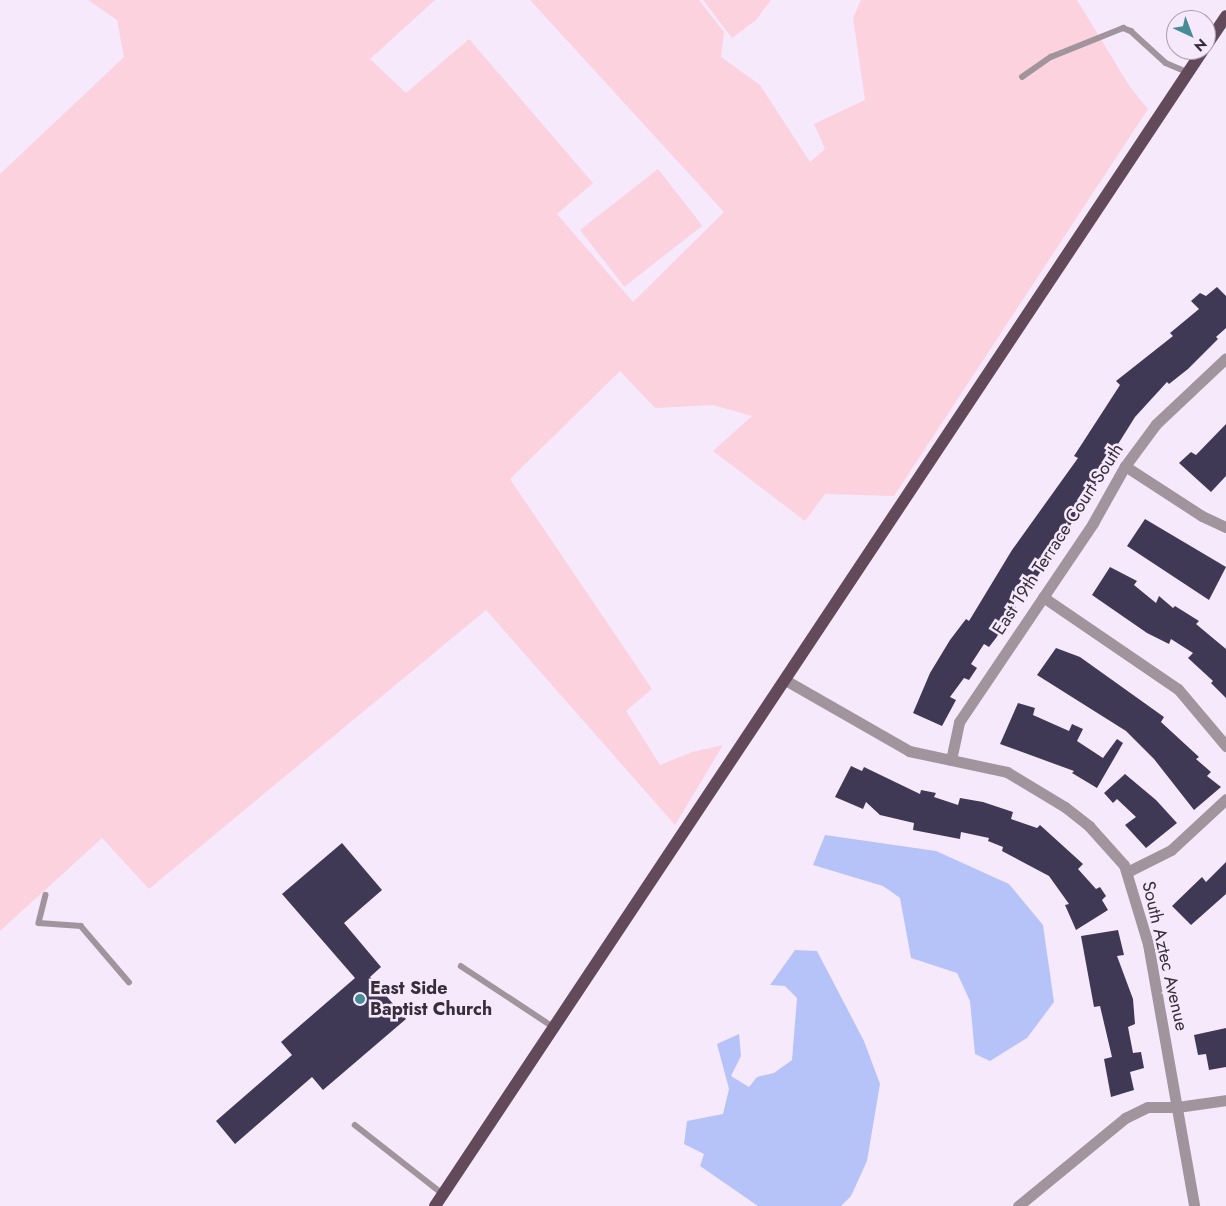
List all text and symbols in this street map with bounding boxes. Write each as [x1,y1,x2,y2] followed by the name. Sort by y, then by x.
[1166,10,1216,60] north arrow
[1190,34,1211,56] text: N
[988,439,1128,639] street label: East 19th Terrace Court South
[1137,879,1193,1033] street label: South Aztec Avenue
[370,978,492,1021] place label: East Side Baptist Church
[354,993,366,1005] marker: East Side Baptist Church

